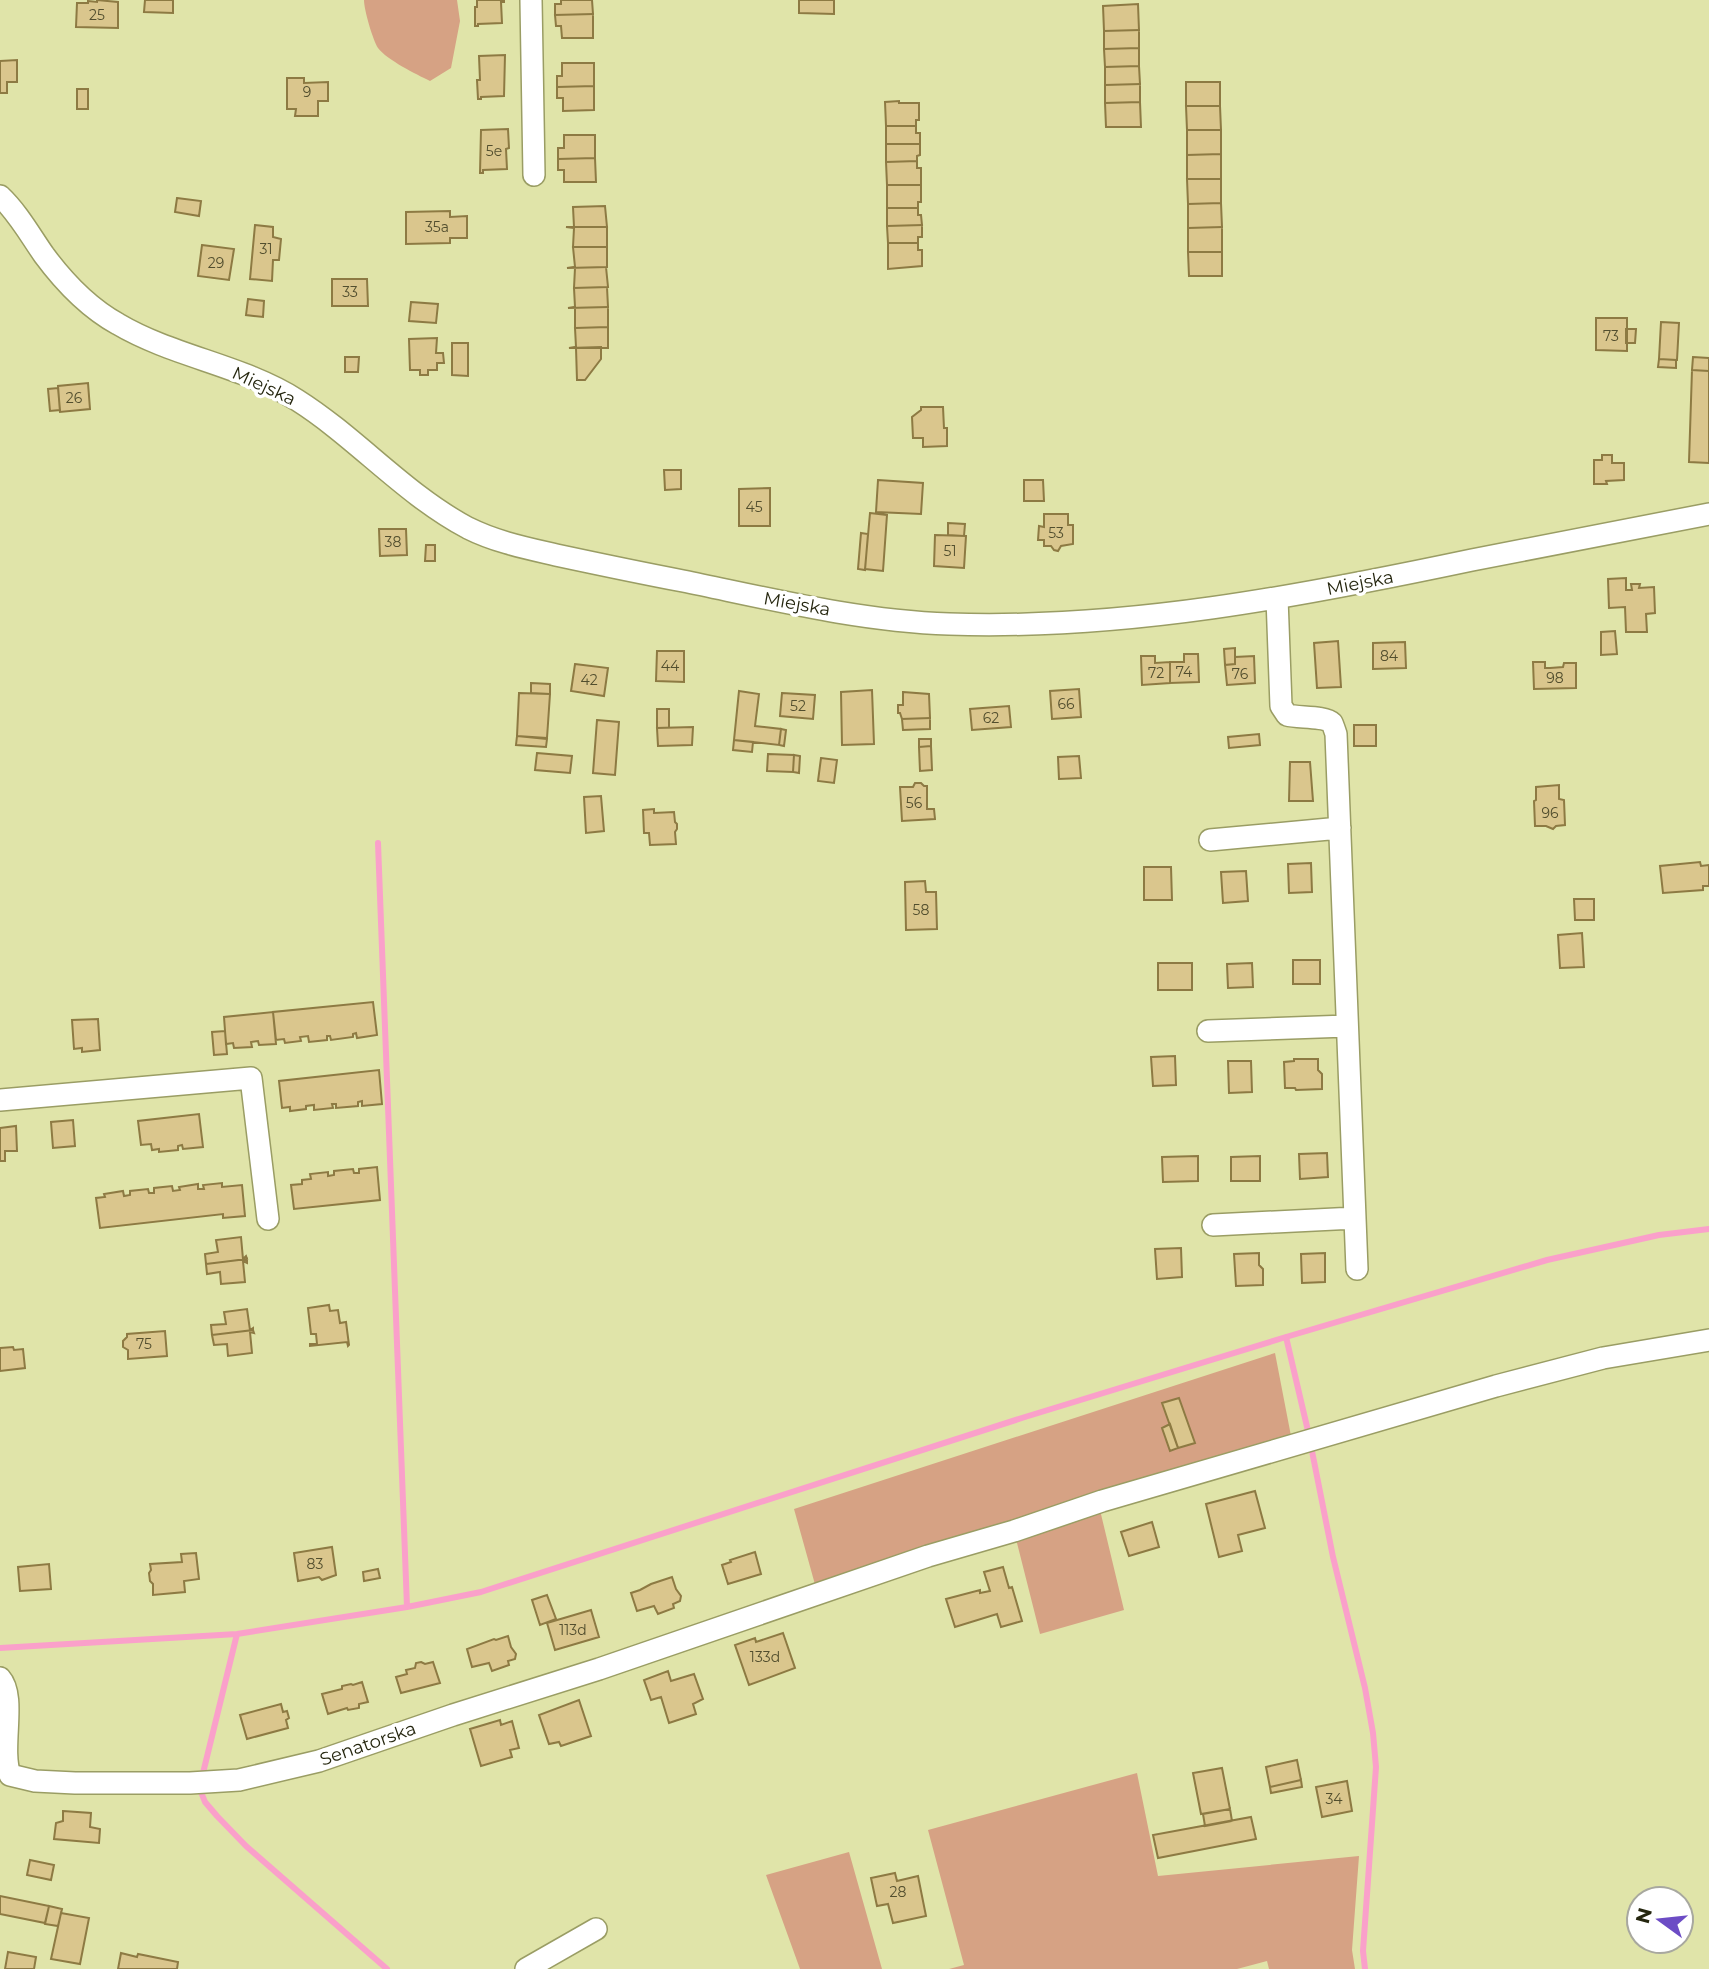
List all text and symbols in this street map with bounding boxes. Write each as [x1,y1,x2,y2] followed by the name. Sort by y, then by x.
[89,6,105,24] house number: 25
[303,83,311,101] house number: 9
[486,142,502,160] house number: 5e
[425,218,449,236] house number: 35a
[260,240,272,258] house number: 31
[208,254,224,272] house number: 29
[342,283,358,301] house number: 33
[1603,327,1619,345] house number: 73
[229,362,299,410] street label: Miejska
[66,389,83,407] house number: 26
[745,498,763,516] house number: 45
[1048,524,1064,542] house number: 53
[385,533,401,551] house number: 38
[944,542,956,560] house number: 51
[1325,566,1395,600] street label: Miejska
[762,587,832,621] street label: Miejska
[1380,647,1399,665] house number: 84
[661,657,680,675] house number: 44
[1176,663,1193,681] house number: 74
[1148,664,1164,682] house number: 72
[1232,665,1249,683] house number: 76
[1546,669,1564,687] house number: 98
[580,671,598,689] house number: 42
[1057,695,1075,713] house number: 66
[790,697,806,715] house number: 52
[983,709,999,727] house number: 62
[906,794,923,812] house number: 56
[1541,804,1559,822] house number: 96
[913,901,929,919] house number: 58
[136,1335,152,1353] house number: 75
[307,1555,324,1573] house number: 83
[559,1621,587,1639] house number: 113d
[750,1648,780,1666] house number: 133d
[317,1717,419,1771] street label: Senatorska
[1325,1790,1343,1808] house number: 34
[890,1883,907,1901] house number: 28
[1625,1885,1695,1955] north arrow
[1631,1905,1657,1926] text: N

